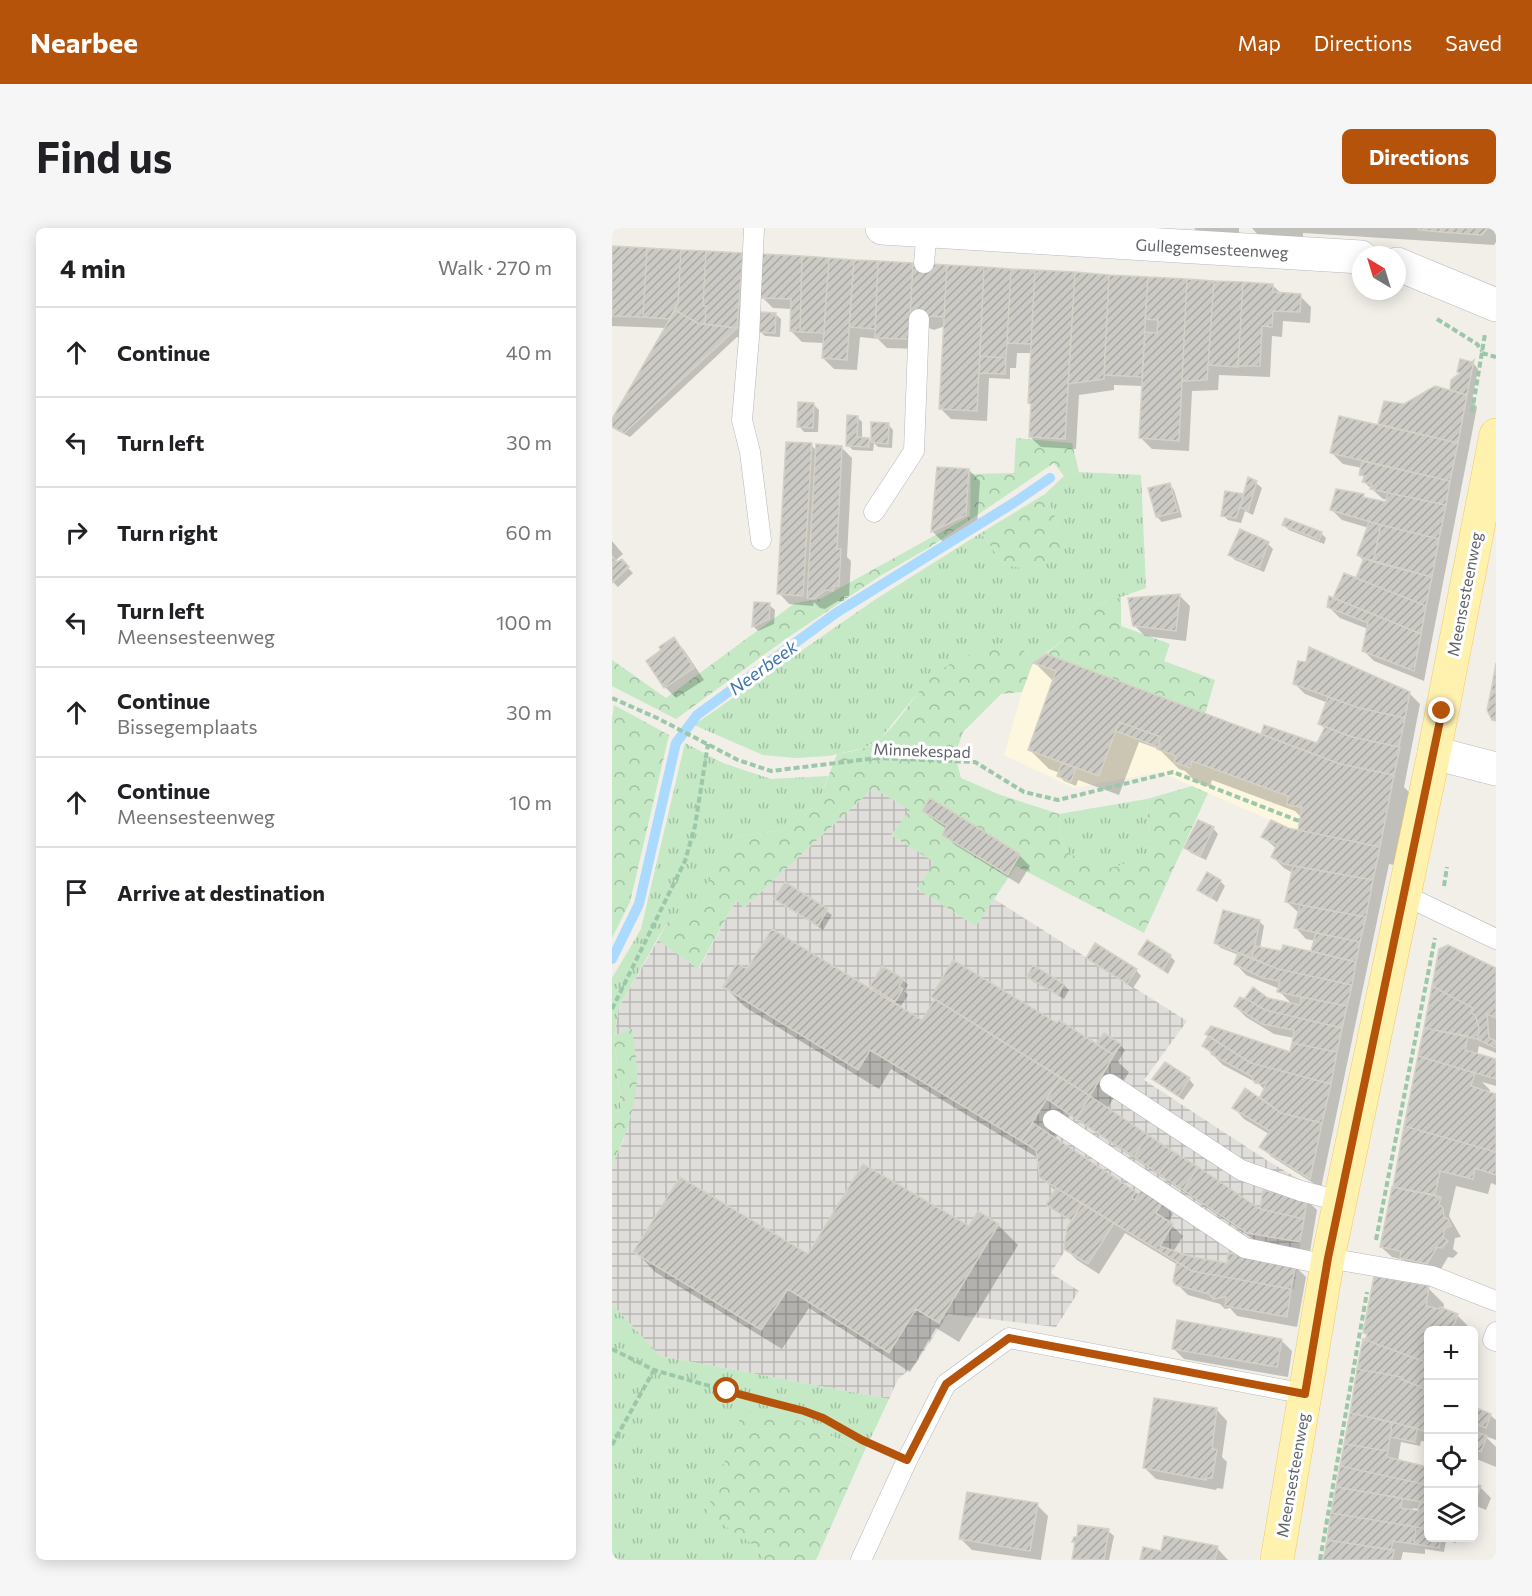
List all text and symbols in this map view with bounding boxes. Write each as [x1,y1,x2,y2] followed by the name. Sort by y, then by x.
[30,25,138,59] text: Nearbee
[1238,30,1281,55] text: Map
[1314,30,1412,55] text: Directions
[1445,30,1502,55] text: Saved
[1342,129,1496,184] button: Directions
[36,130,172,182] text: Find us
[1135,235,1289,262] street label: Gullegemsesteenweg
[1352,246,1406,300] north arrow
[60,252,126,283] text: 4 min
[438,255,552,279] text: Walk · 270 m
[60,336,93,369] icon: ahead
[117,339,210,366] text: Continue
[506,340,552,364] text: 40 m
[60,426,93,459] icon: left
[117,429,204,456] text: Turn left
[506,430,552,454] text: 30 m
[60,516,93,549] icon: right
[117,519,218,546] text: Turn right
[506,520,552,544] text: 60 m
[1443,530,1485,658] street label: Meensesteenweg
[117,597,204,624] text: Turn left
[60,606,93,639] icon: left
[496,610,552,634] text: 100 m
[117,624,275,648] text: Meensesteenweg
[725,634,802,699] water label: Neerbeek
[117,687,210,714] text: Continue
[60,696,93,729] icon: ahead
[1428,697,1454,723] route end
[506,700,552,724] text: 30 m
[117,714,258,738] text: Bissegemplaats
[873,739,971,761] street label: Minnekespad
[117,777,210,804] text: Continue
[60,786,93,819] icon: ahead
[509,790,552,814] text: 10 m
[117,804,275,828] text: Meensesteenweg
[60,876,93,909] icon: arrive
[117,879,325,906] text: Arrive at destination
[1424,1326,1478,1542] map controls
[1424,1326,1478,1380] button: +
[713,1377,739,1403] route start
[1424,1380,1478,1434] button: −
[1272,1411,1312,1539] street label: Meensesteenweg
[1424,1434,1478,1488] button: locate
[1424,1488,1478,1542] button: layers

